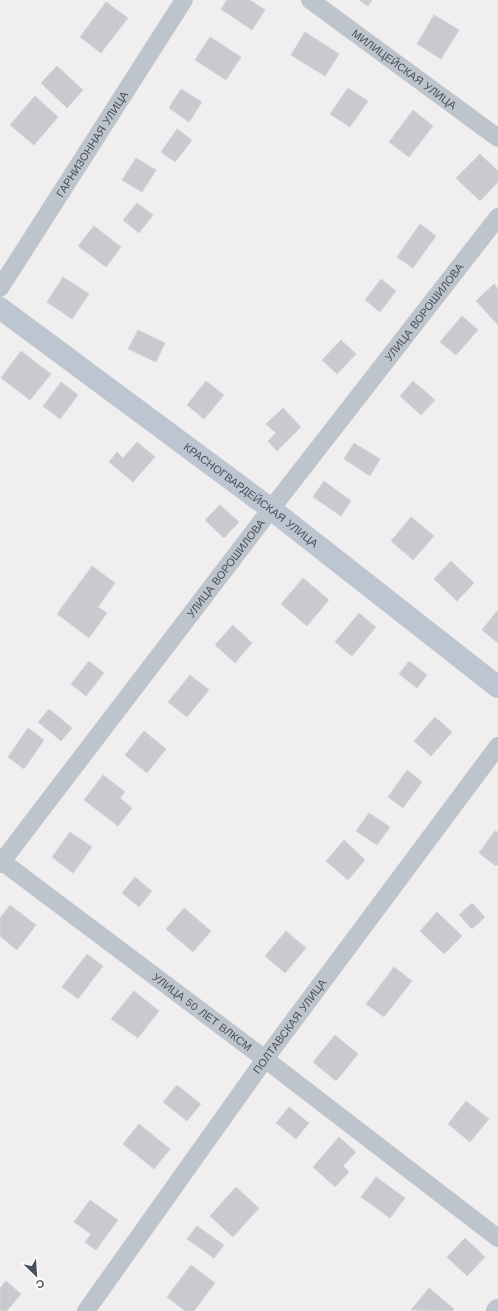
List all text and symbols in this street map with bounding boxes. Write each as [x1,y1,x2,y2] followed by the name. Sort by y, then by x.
[350,27,460,112] street label: МИЛИЦЕЙСКАЯ УЛИЦА
[53,88,131,199] street label: ГАРНИЗОННАЯ УЛИЦА
[382,260,467,364] street label: УЛИЦА ВОРОШИЛОВА
[181,440,321,550] street label: КРАСНОГВАРДЕЙСКАЯ УЛИЦА
[184,516,268,620] street label: УЛИЦА ВОРОШИЛОВА
[150,970,255,1053] street label: УЛИЦА 50 ЛЕТ ВЛКСМ
[250,976,329,1076] street label: ПОЛТАВСКАЯ УЛИЦА
[16,1255,56,1295] north arrow
[34,1276,46,1291] text: С

